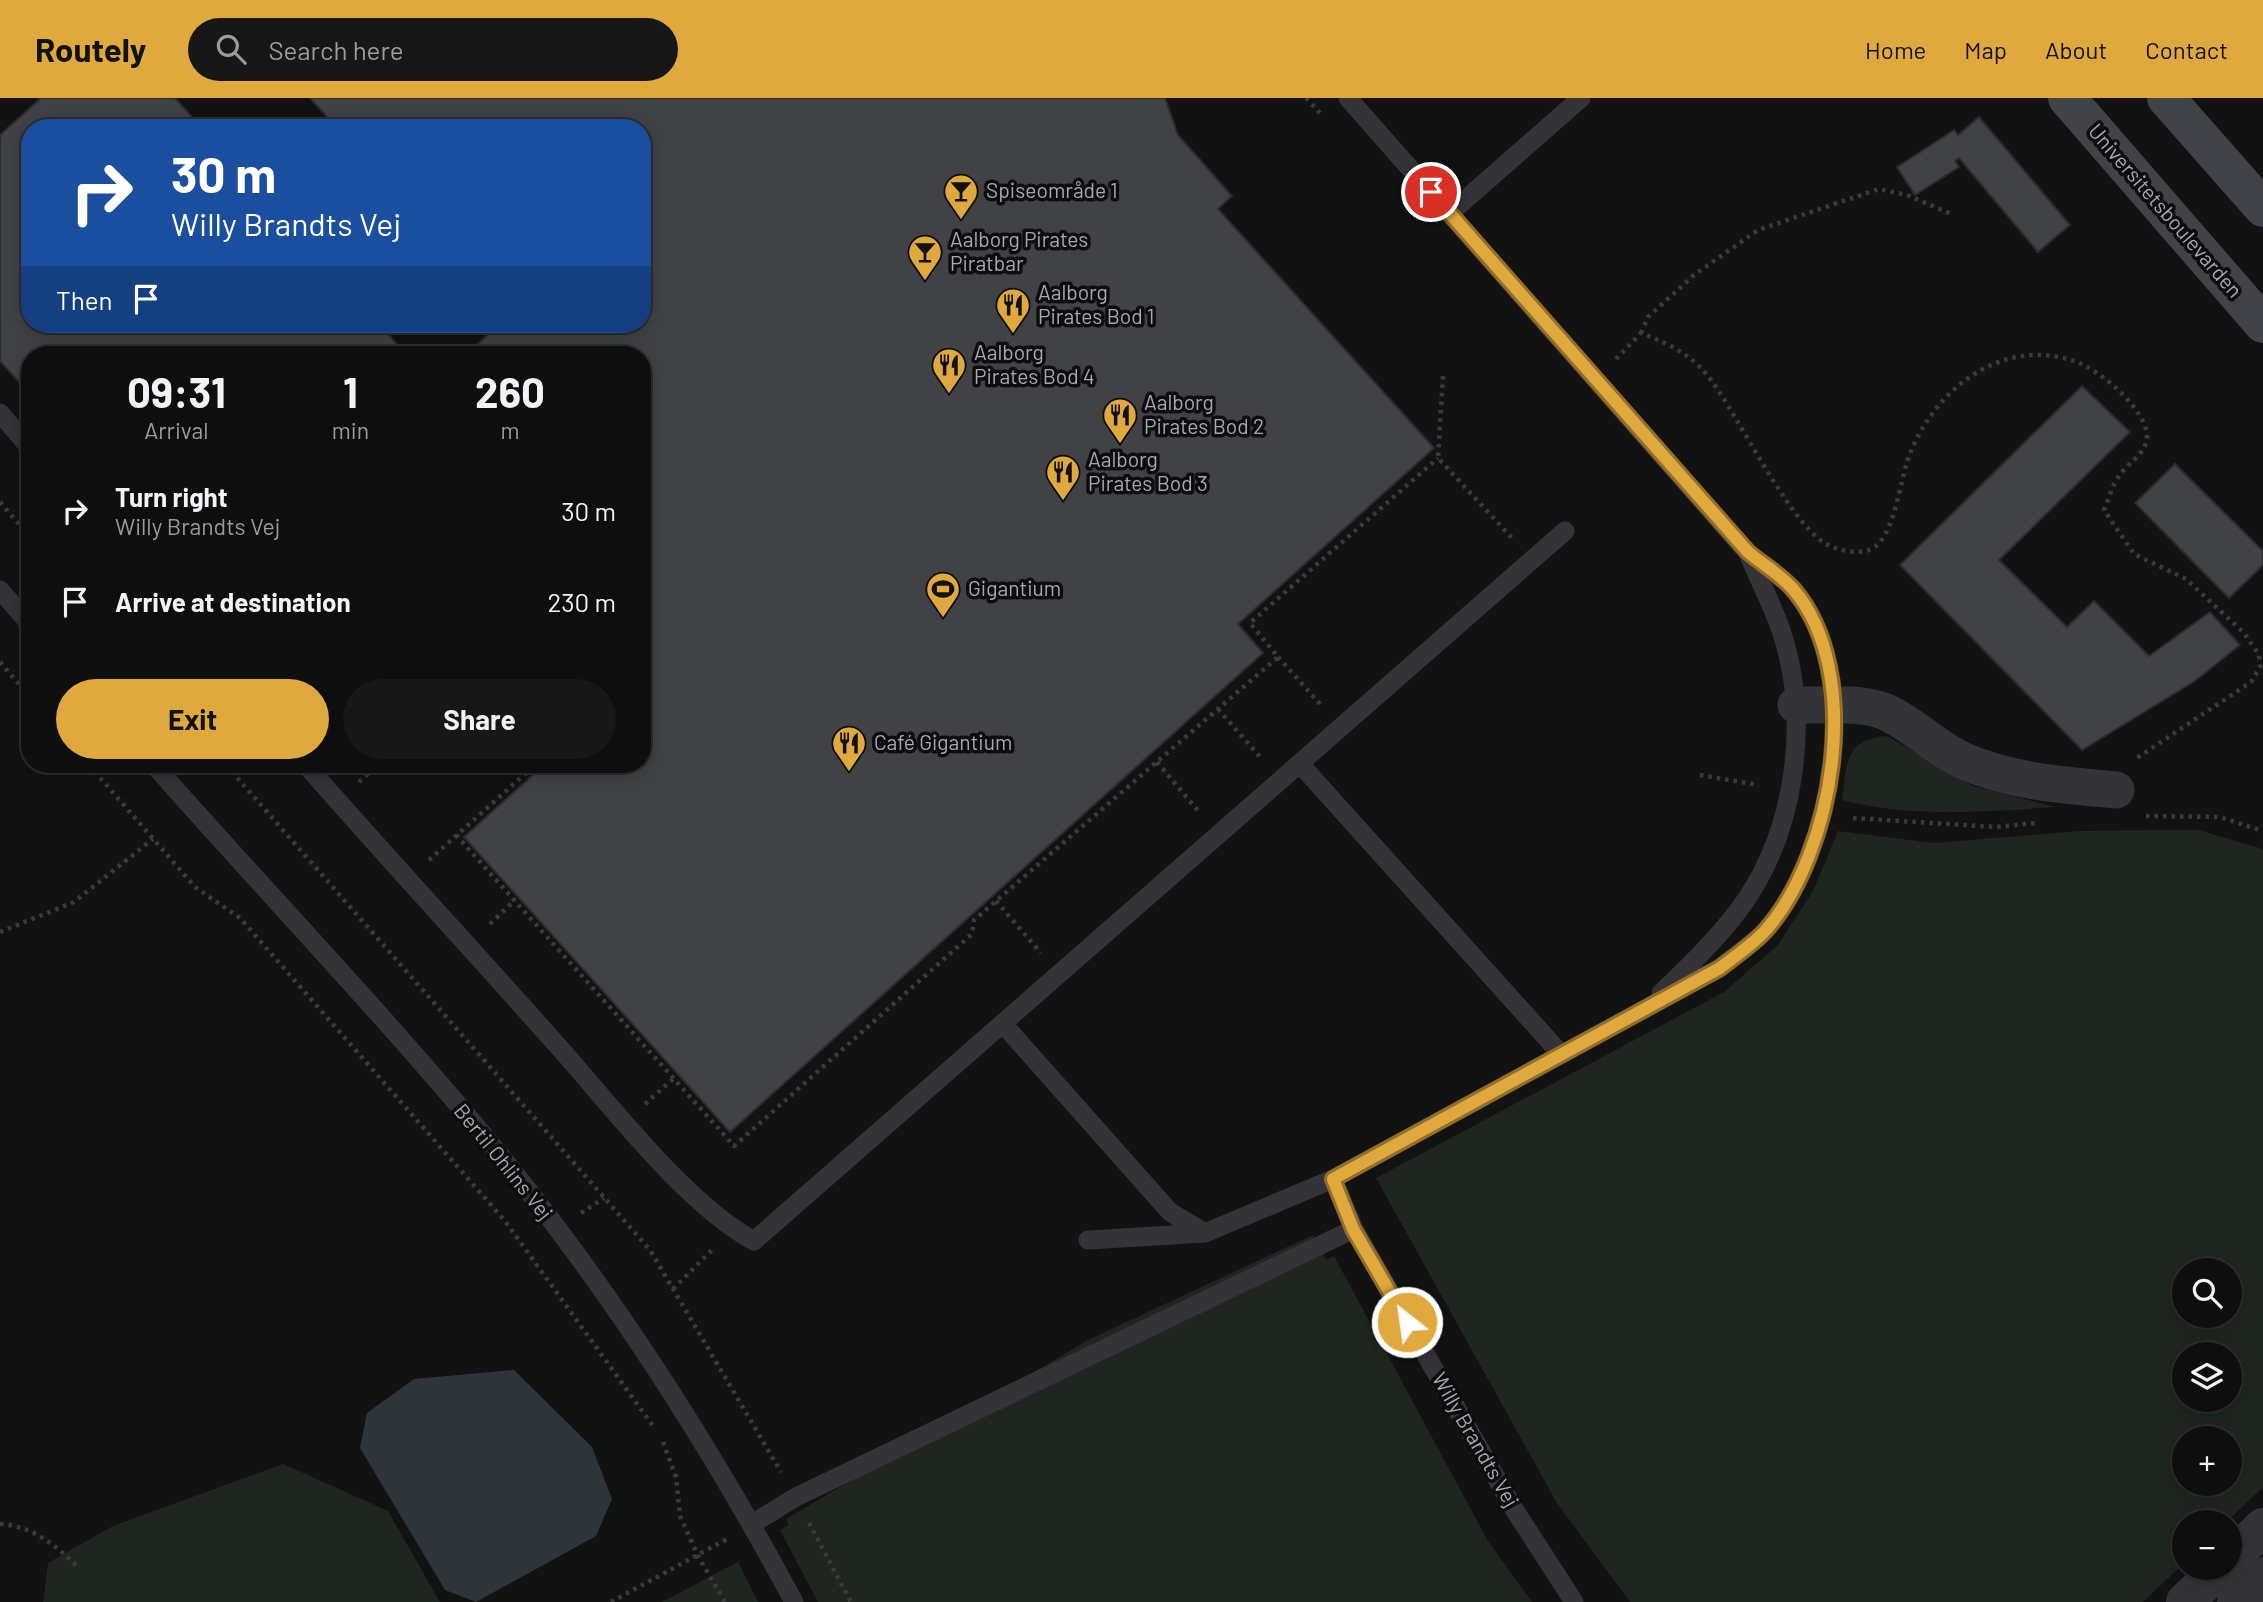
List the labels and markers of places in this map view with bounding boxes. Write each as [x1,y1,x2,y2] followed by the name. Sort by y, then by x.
[1401,162,1461,222] pin
[942,172,980,221] bar icon: Spiseområde 1
[986,177,1118,202] place label: Spiseområde 1
[950,226,1088,275] place label: Aalborg Pirates Piratbar
[906,233,944,282] bar icon: Aalborg Pirates Piratbar
[1038,279,1154,328] place label: Aalborg Pirates Bod 1
[994,286,1032,335] restaurant icon: Aalborg Pirates Bod 1
[974,339,1095,388] place label: Aalborg Pirates Bod 4
[930,346,968,395] restaurant icon: Aalborg Pirates Bod 4
[1144,389,1264,438] place label: Aalborg Pirates Bod 2
[1101,396,1139,445] restaurant icon: Aalborg Pirates Bod 2
[1088,446,1208,495] place label: Aalborg Pirates Bod 3
[1044,453,1082,502] restaurant icon: Aalborg Pirates Bod 3
[924,570,962,619] sports icon: Gigantium
[968,575,1061,600] place label: Gigantium
[830,724,868,773] restaurant icon: Café Gigantium
[874,729,1012,754] place label: Café Gigantium

